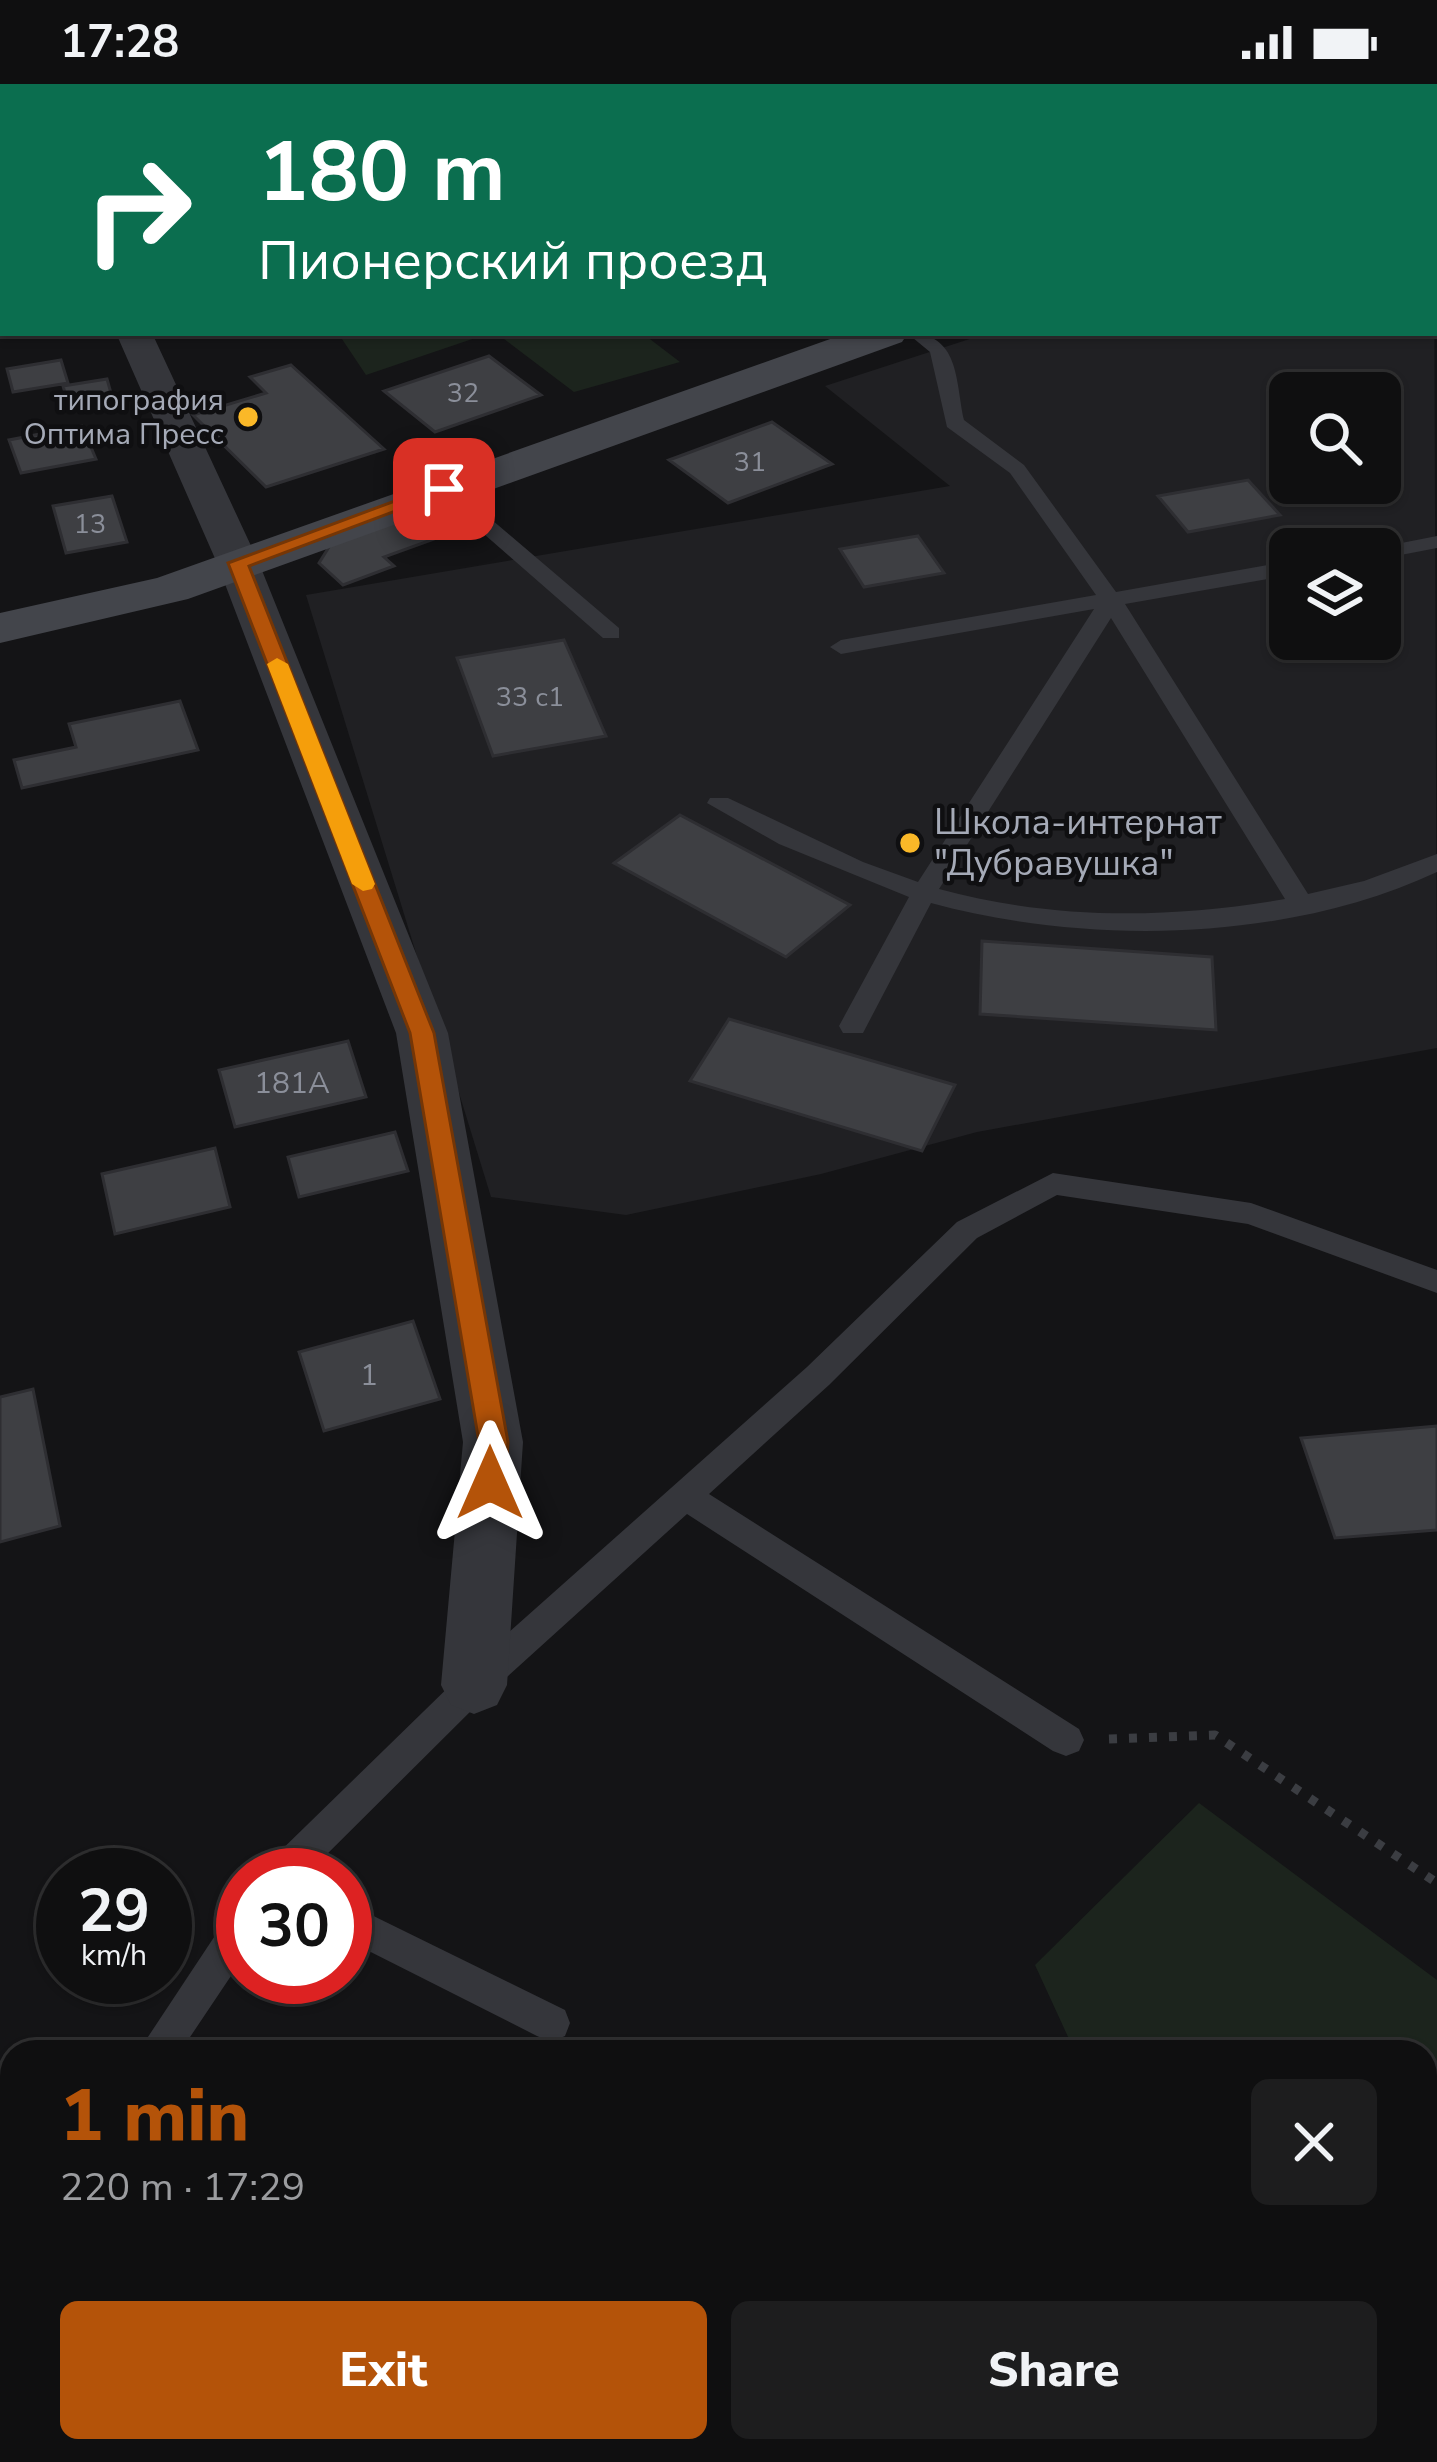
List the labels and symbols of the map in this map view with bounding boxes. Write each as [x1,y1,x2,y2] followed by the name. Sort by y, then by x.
[447,375,479,412] house number: 32
[24,380,224,455] place label: типография Оптима Пресс
[235,404,261,430] marker: типография Оптима Пресс
[393,438,495,540] pin
[734,444,766,481] house number: 31
[74,506,106,543] house number: 13
[496,679,564,716] house number: 33 с1
[934,798,1222,888] place label: Школа-интернат "Дубравушка"
[897,830,923,856] marker: Школа-интернат "Дубравушка"
[254,1063,330,1104] house number: 181А
[360,1355,378,1396] house number: 1
[427,1420,553,1546] position arrow
[216,1848,372,2004] speed limit sign: 30

